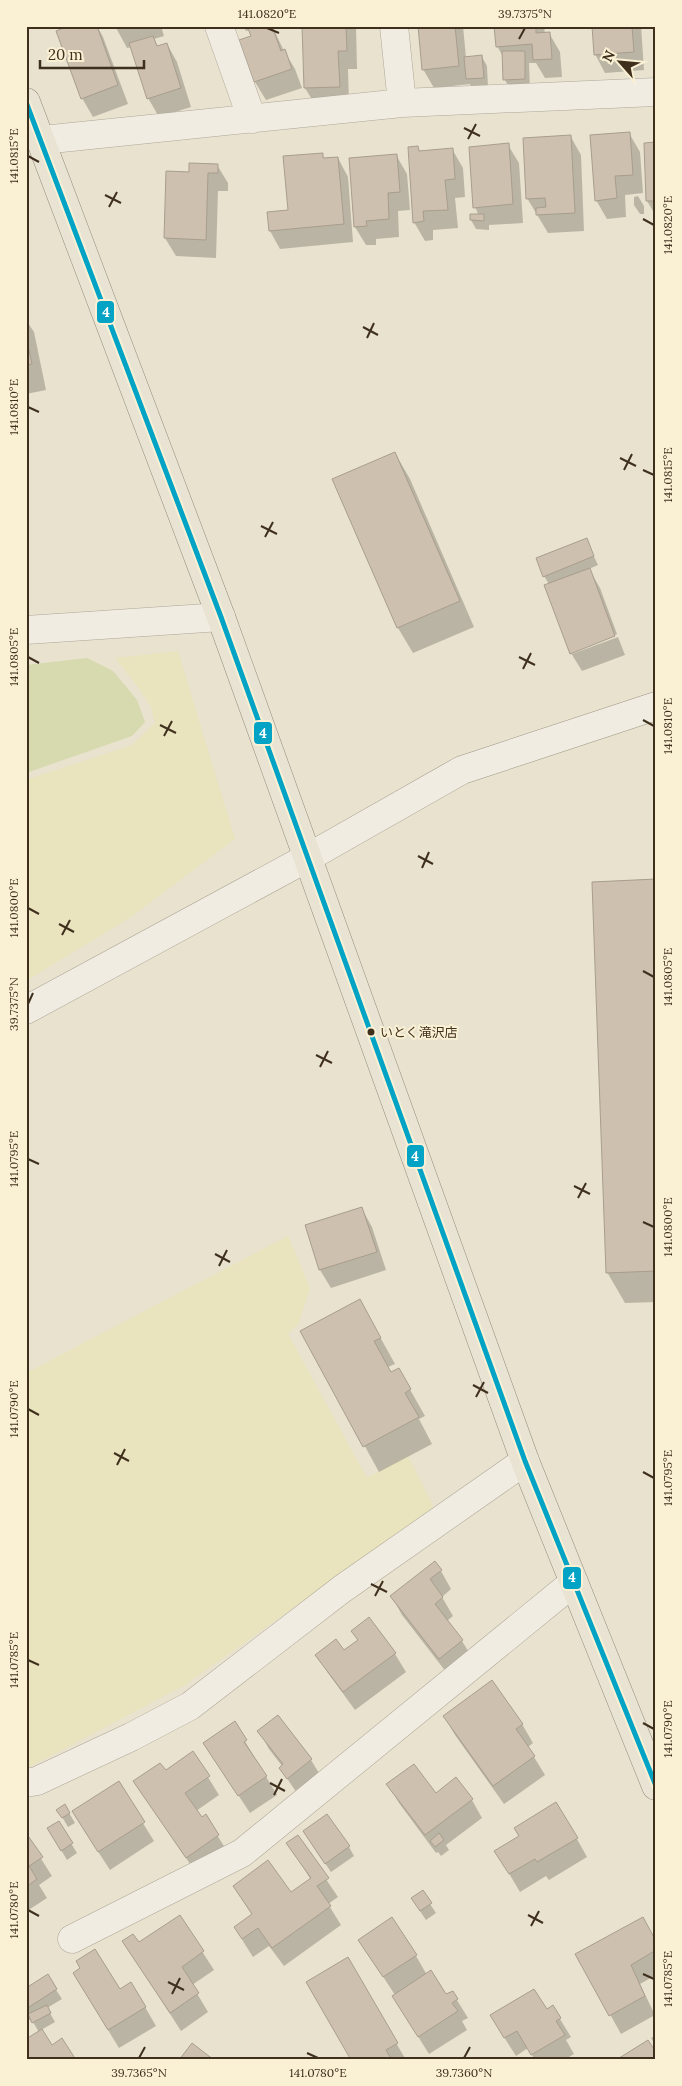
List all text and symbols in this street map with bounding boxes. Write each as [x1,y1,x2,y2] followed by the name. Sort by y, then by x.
[238,6,296,21] text: 141.0820°E
[498,6,552,21] text: 39.7375°N
[40,38,144,70] scale bar
[594,38,644,88] north arrow
[48,45,83,64] text: 20 m
[598,47,619,65] text: N
[6,128,21,184] text: 141.0815°E
[660,196,675,254] text: 141.0820°E
[96,300,115,324] line badge: 4
[102,303,110,321] text: 4
[6,379,21,435] text: 141.0810°E
[660,447,675,503] text: 141.0815°E
[6,628,21,686] text: 141.0805°E
[660,698,675,754] text: 141.0810°E
[253,721,273,745] line badge: 4
[259,724,267,742] text: 4
[6,878,21,938] text: 141.0800°E
[660,948,675,1006] text: 141.0805°E
[6,977,21,1031] text: 39.7375°N
[380,1024,458,1041] place label: いとく滝沢店
[366,1027,376,1037] marker: いとく滝沢店
[6,1131,21,1187] text: 141.0795°E
[406,1144,425,1168] line badge: 4
[411,1147,419,1165] text: 4
[660,1197,675,1257] text: 141.0800°E
[6,1380,21,1438] text: 141.0790°E
[660,1450,675,1506] text: 141.0795°E
[562,1566,582,1590] line badge: 4
[568,1568,576,1586] text: 4
[6,1632,21,1688] text: 141.0785°E
[660,1700,675,1758] text: 141.0790°E
[6,1881,21,1939] text: 141.0780°E
[660,1951,675,2007] text: 141.0785°E
[111,2065,167,2080] text: 39.7365°N
[289,2065,347,2080] text: 141.0780°E
[436,2065,492,2080] text: 39.7360°N

